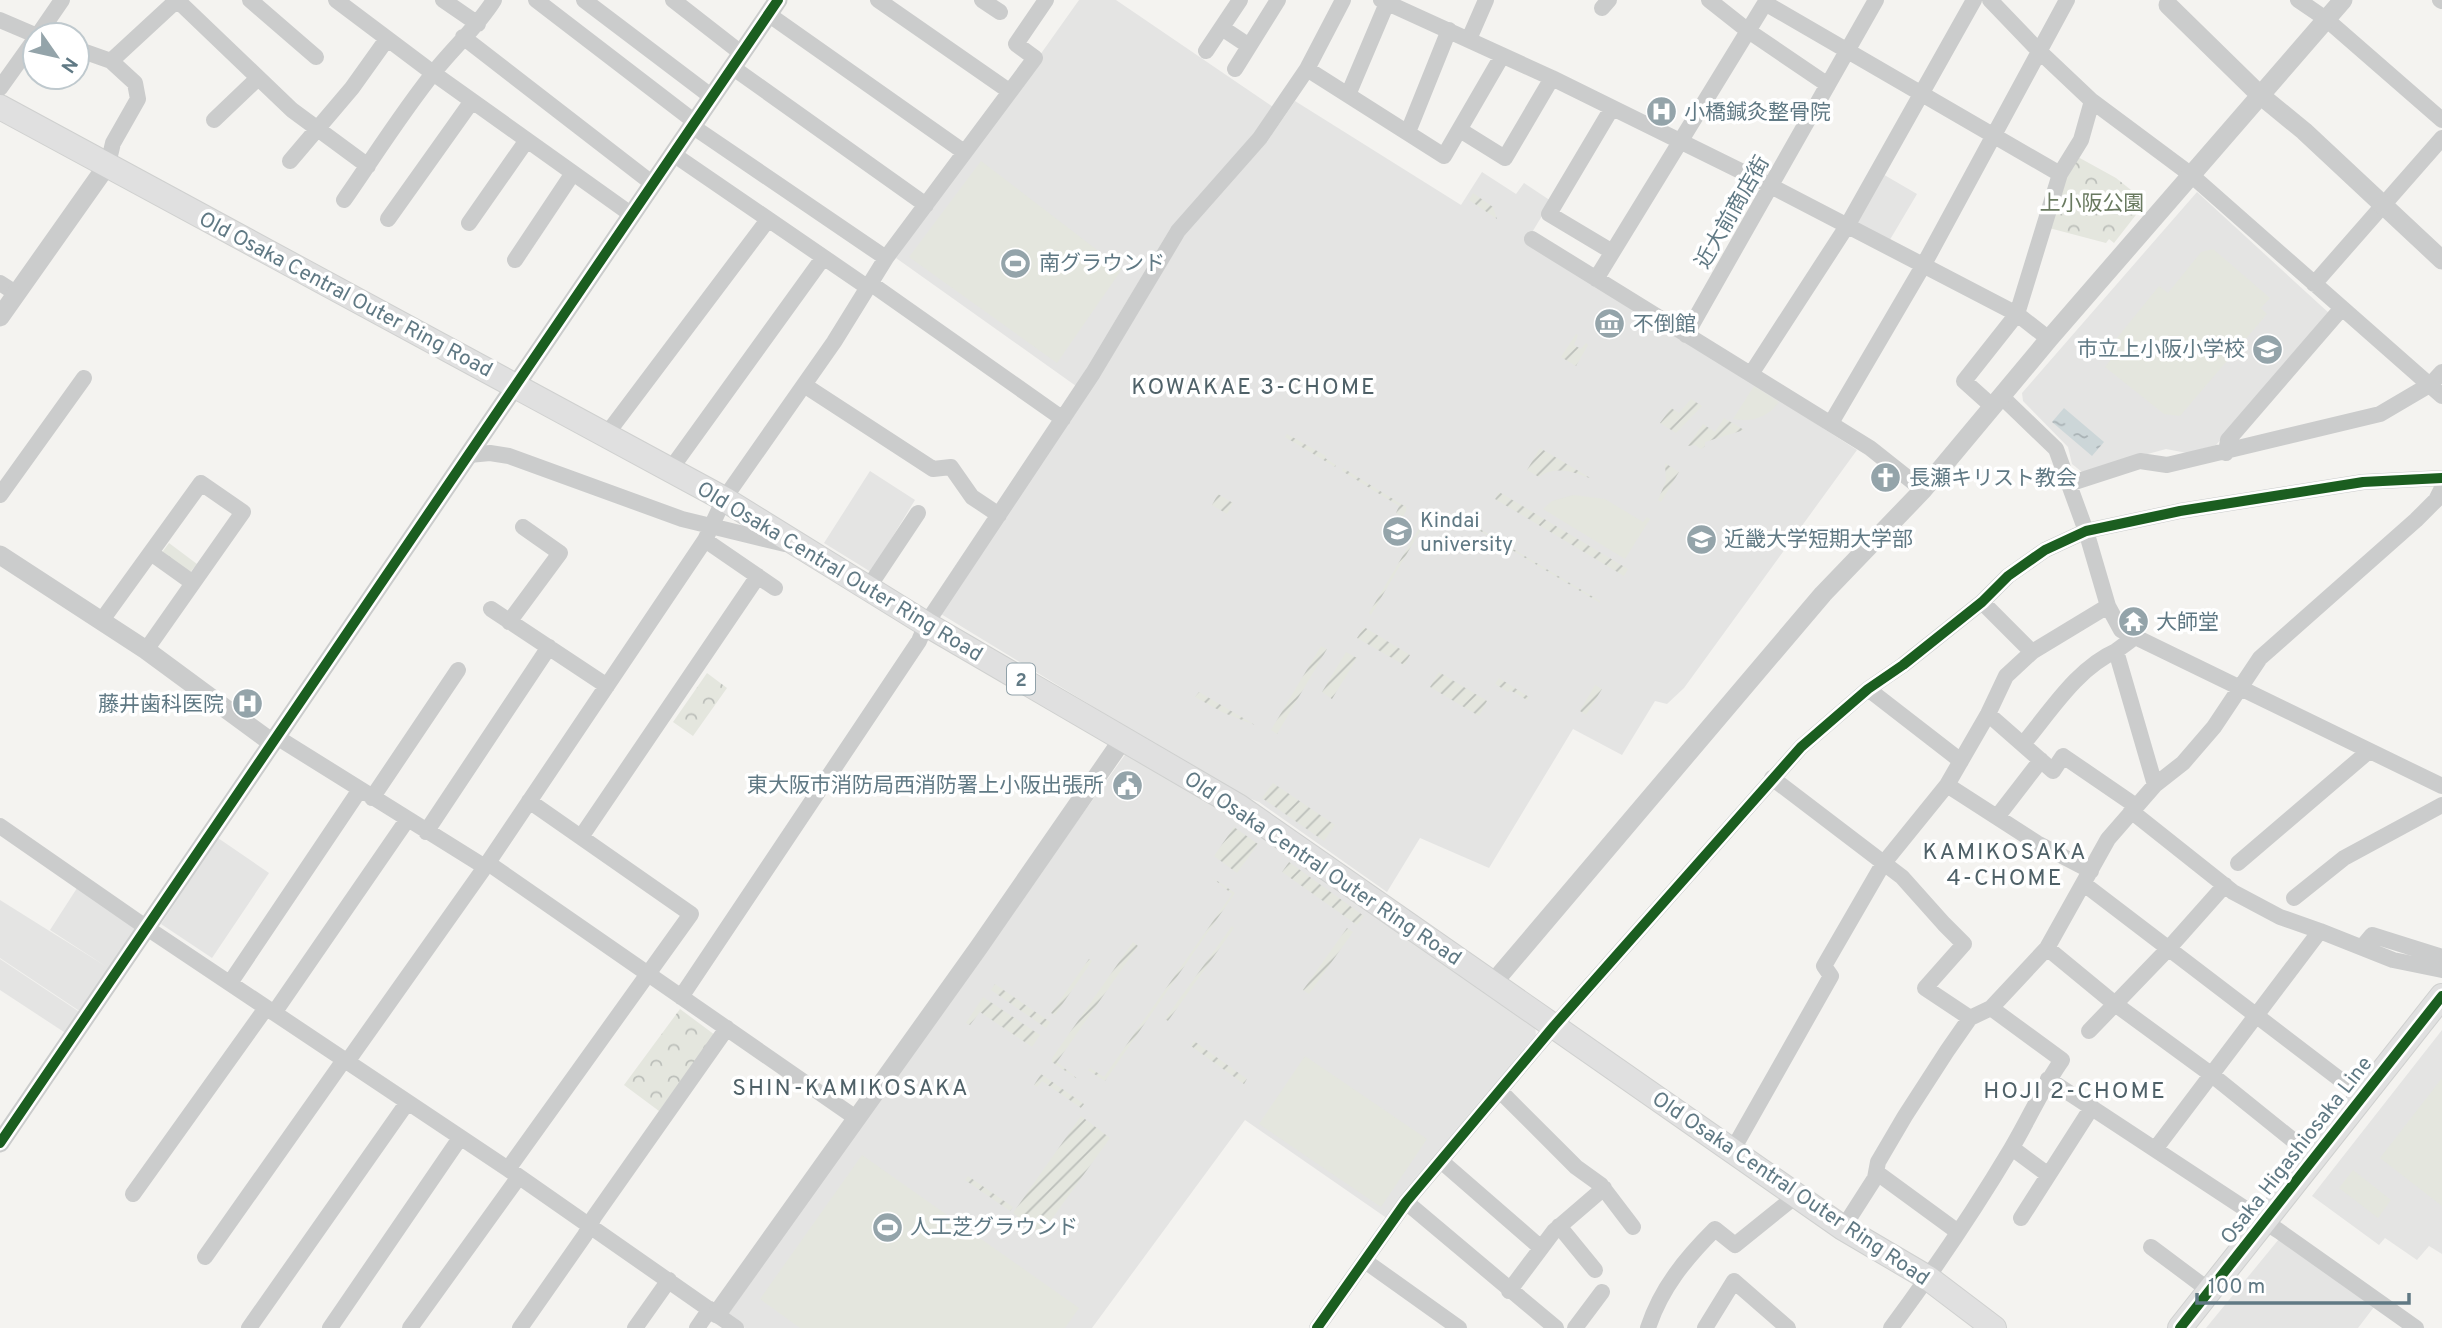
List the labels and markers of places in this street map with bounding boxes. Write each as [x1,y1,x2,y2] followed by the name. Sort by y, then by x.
[1644,95,1678,129] hospital icon: 小橋鍼灸整骨院
[1684,100,1831,127] place label: 小橋鍼灸整骨院
[999,246,1033,280] sports icon: 南グラウンド
[1039,251,1165,278] place label: 南グラウンド
[1593,307,1627,341] museum icon: 不倒館
[1633,312,1696,339] place label: 不倒館
[2251,332,2285,366] school or university icon: 市立上小阪小学校
[2077,337,2245,364] place label: 市立上小阪小学校
[1869,461,1903,495] church icon: 長瀬キリスト教会
[1909,466,2077,493] place label: 長瀬キリスト教会
[1420,508,1513,559] place label: Kindai university
[1380,515,1414,549] school or university icon: Kindai university
[1684,522,1718,556] school or university icon: 近畿大学短期大学部
[1724,527,1913,554] place label: 近畿大学短期大学部
[2116,605,2150,639] temple icon: 大師堂
[2156,610,2219,637] place label: 大師堂
[230,687,264,721] hospital icon: 藤井歯科医院
[98,692,224,719] place label: 藤井歯科医院
[1110,768,1144,802] public building icon: 東大阪市消防局西消防署上小阪出張所
[747,773,1104,800] place label: 東大阪市消防局西消防署上小阪出張所
[870,1210,904,1244] sports icon: 人工芝グラウンド
[910,1215,1078,1242] place label: 人工芝グラウンド

